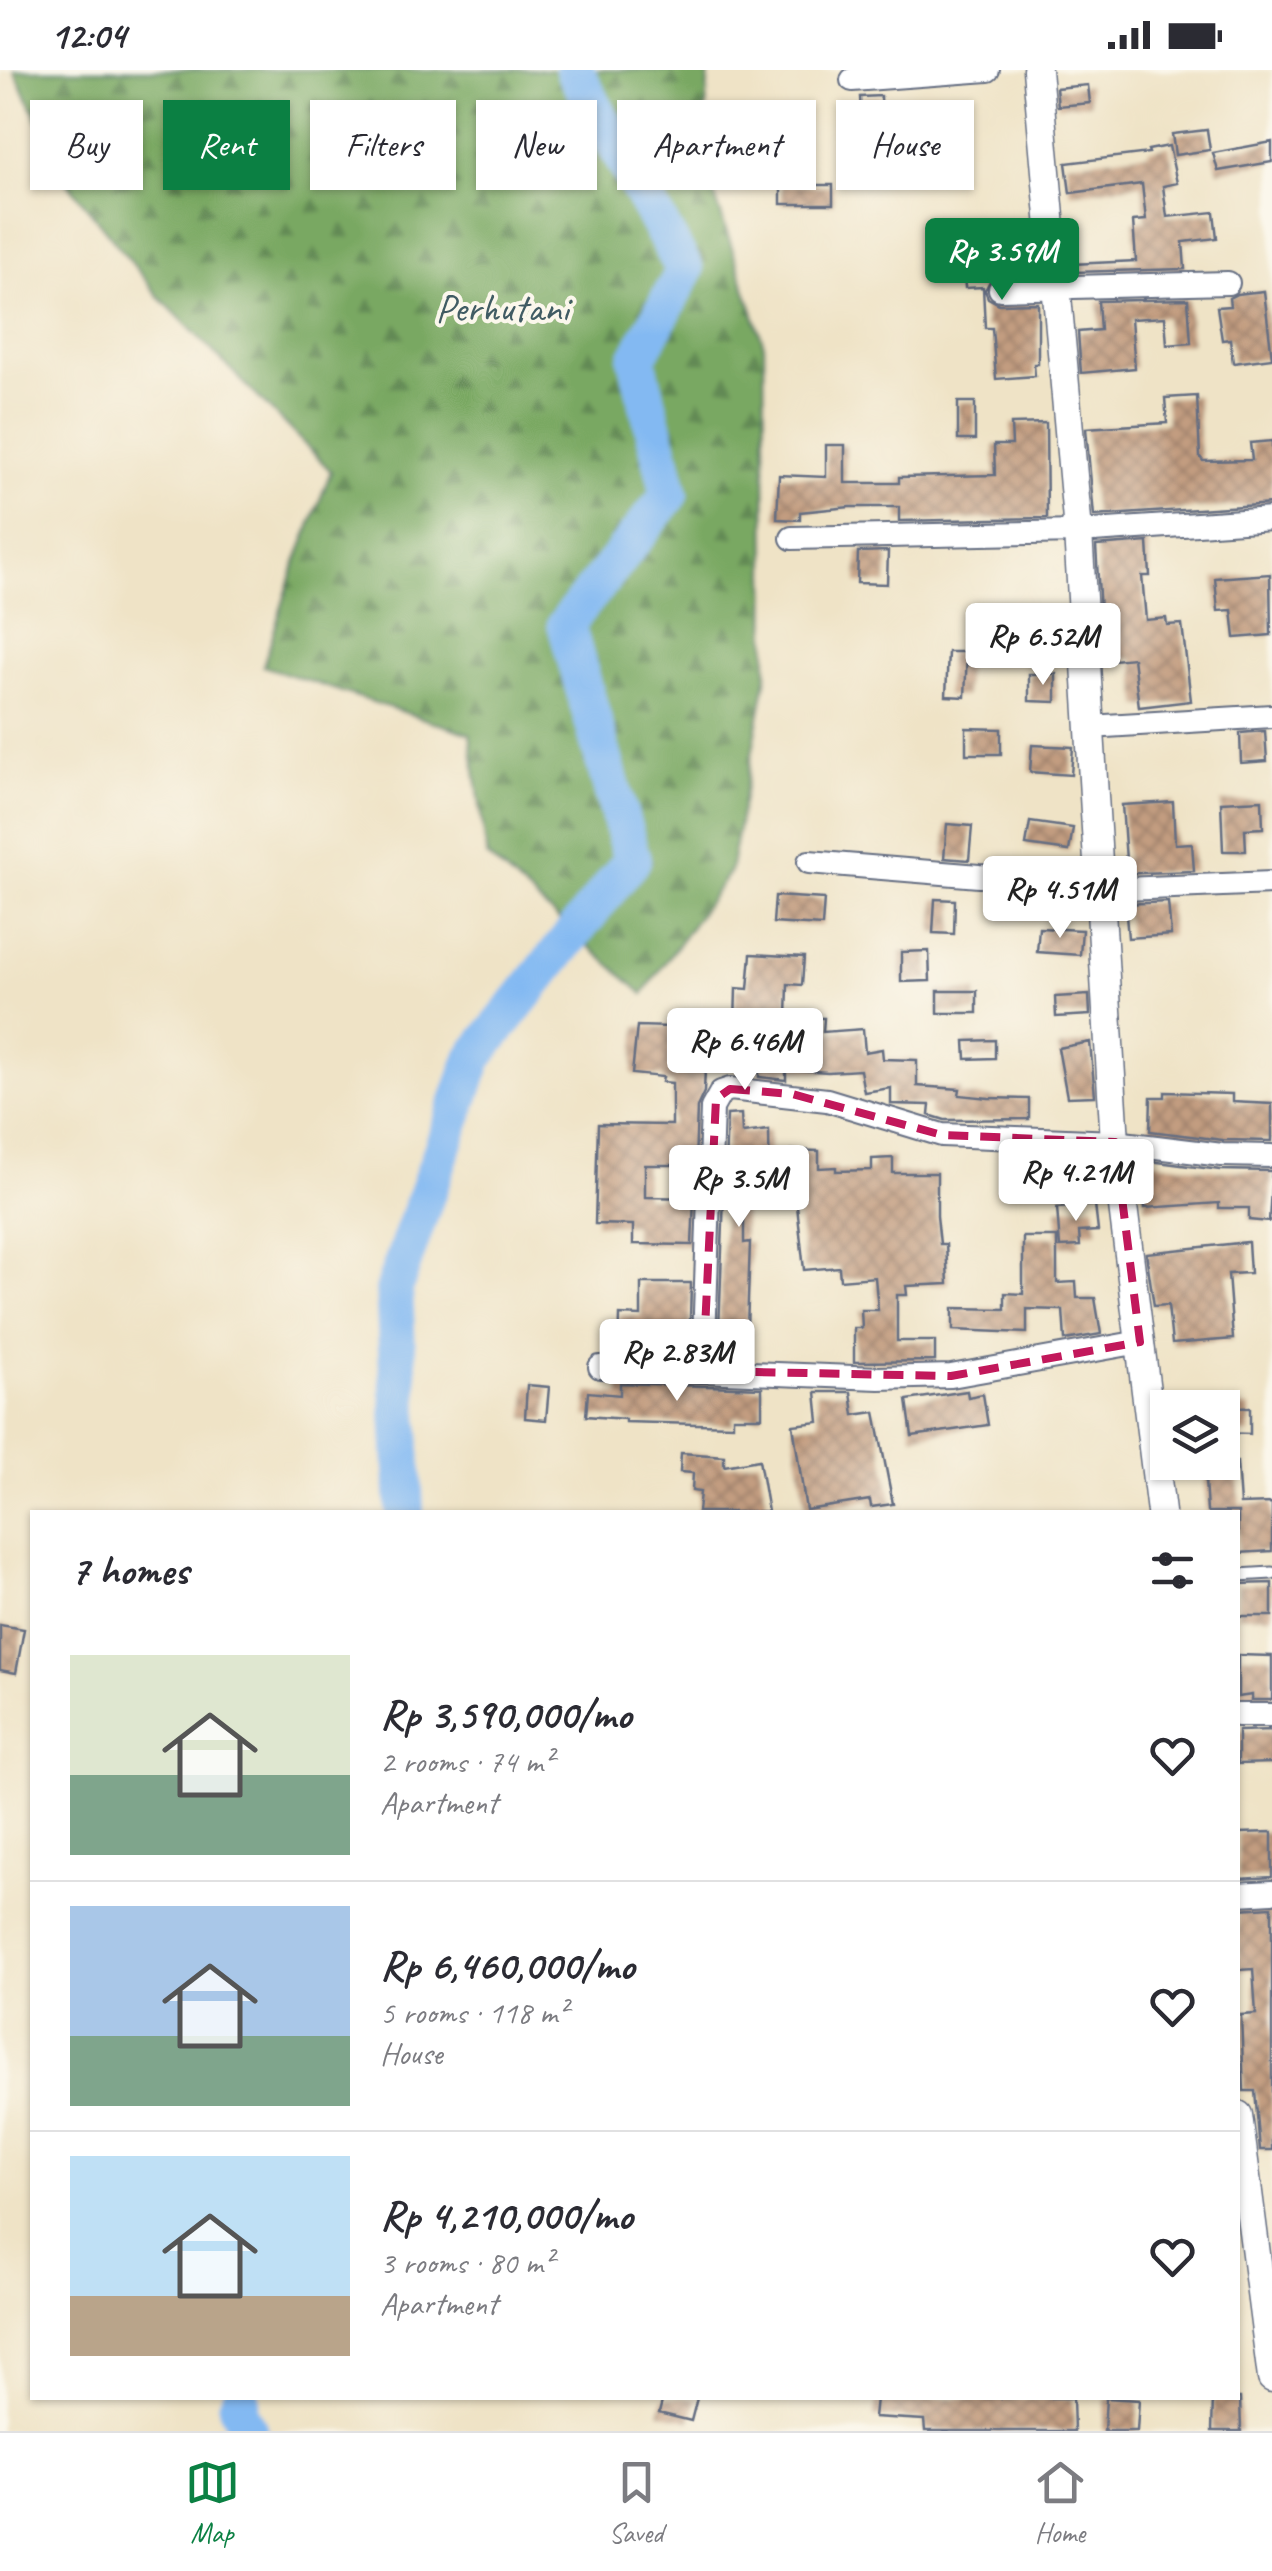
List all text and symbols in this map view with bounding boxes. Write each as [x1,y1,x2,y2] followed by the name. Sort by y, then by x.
[50,12,126,59] text: 12:04
[30,100,143,190] chip: Buy
[163,100,290,190] chip: Rent
[310,100,456,190] chip: Filters
[476,100,597,190] chip: New
[617,100,816,190] chip: Apartment
[836,100,974,190] chip: House
[899,218,1105,303] pin: Rp 3.59M
[947,230,1057,271] text: Rp 3.59M
[435,283,573,333] park label: Perhutani
[940,603,1146,688] pin: Rp 6.52M
[988,615,1098,656] text: Rp 6.52M
[957,856,1163,941] pin: Rp 4.51M
[1005,868,1115,909] text: Rp 4.51M
[642,1008,848,1093] pin: Rp 6.46M
[689,1020,801,1061] text: Rp 6.46M
[973,1139,1179,1224] pin: Rp 4.21M
[647,1145,831,1230] pin: Rp 3.5M
[1021,1151,1131,1192] text: Rp 4.21M
[691,1157,787,1198] text: Rp 3.5M
[574,1319,780,1404] pin: Rp 2.83M
[622,1331,732,1372] text: Rp 2.83M
[1150,1390,1240,1480] map controls
[1150,1390,1240,1480] button: layers
[1145,1543,1200,1598] icon: filters
[70,1544,188,1597] text: 7 homes
[380,1688,631,1741] text: Rp 3,590,000/mo
[150,1695,270,1815] icon: home
[1145,1728,1200,1783] icon: heart
[380,1741,553,1782] text: 2 rooms · 74 m²
[380,1782,498,1823] text: Apartment
[380,1939,634,1992] text: Rp 6,460,000/mo
[150,1946,270,2066] icon: home
[1145,1979,1200,2034] icon: heart
[380,1992,567,2033] text: 5 rooms · 118 m²
[380,2033,442,2074] text: House
[380,2189,632,2242] text: Rp 4,210,000/mo
[150,2196,270,2316] icon: home
[1145,2229,1200,2284] icon: heart
[380,2242,553,2283] text: 3 rooms · 80 m²
[380,2283,498,2324] text: Apartment
[185,2455,240,2550] tab: Map
[609,2455,664,2550] tab: Saved
[1033,2455,1088,2550] tab: Home

